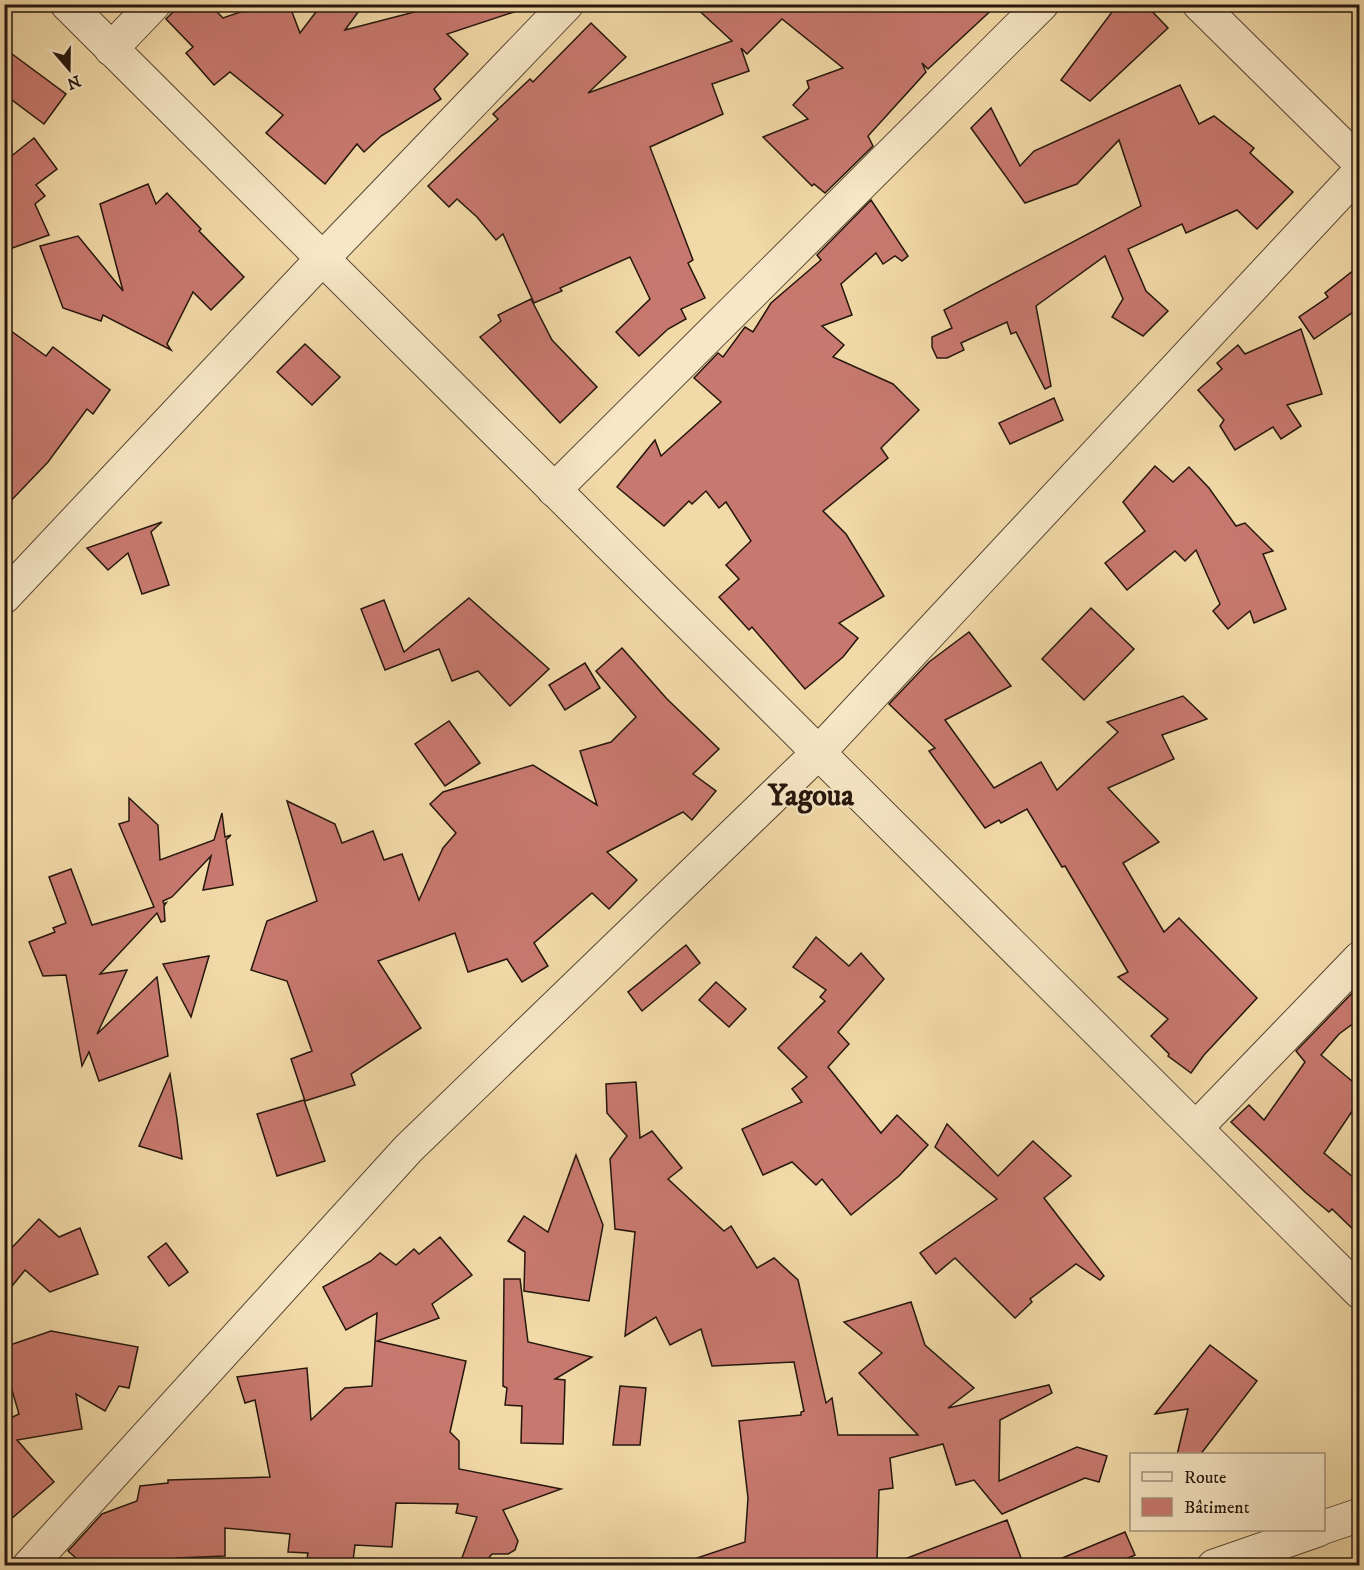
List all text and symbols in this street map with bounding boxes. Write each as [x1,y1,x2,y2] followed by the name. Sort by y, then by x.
[39,39,99,99] north arrow
[64,71,83,94] text: N
[767,778,855,815] district label: Yagoua
[1130,1453,1325,1531] legend
[1184,1467,1227,1489] text: Route
[1184,1497,1250,1519] text: Bâtiment

